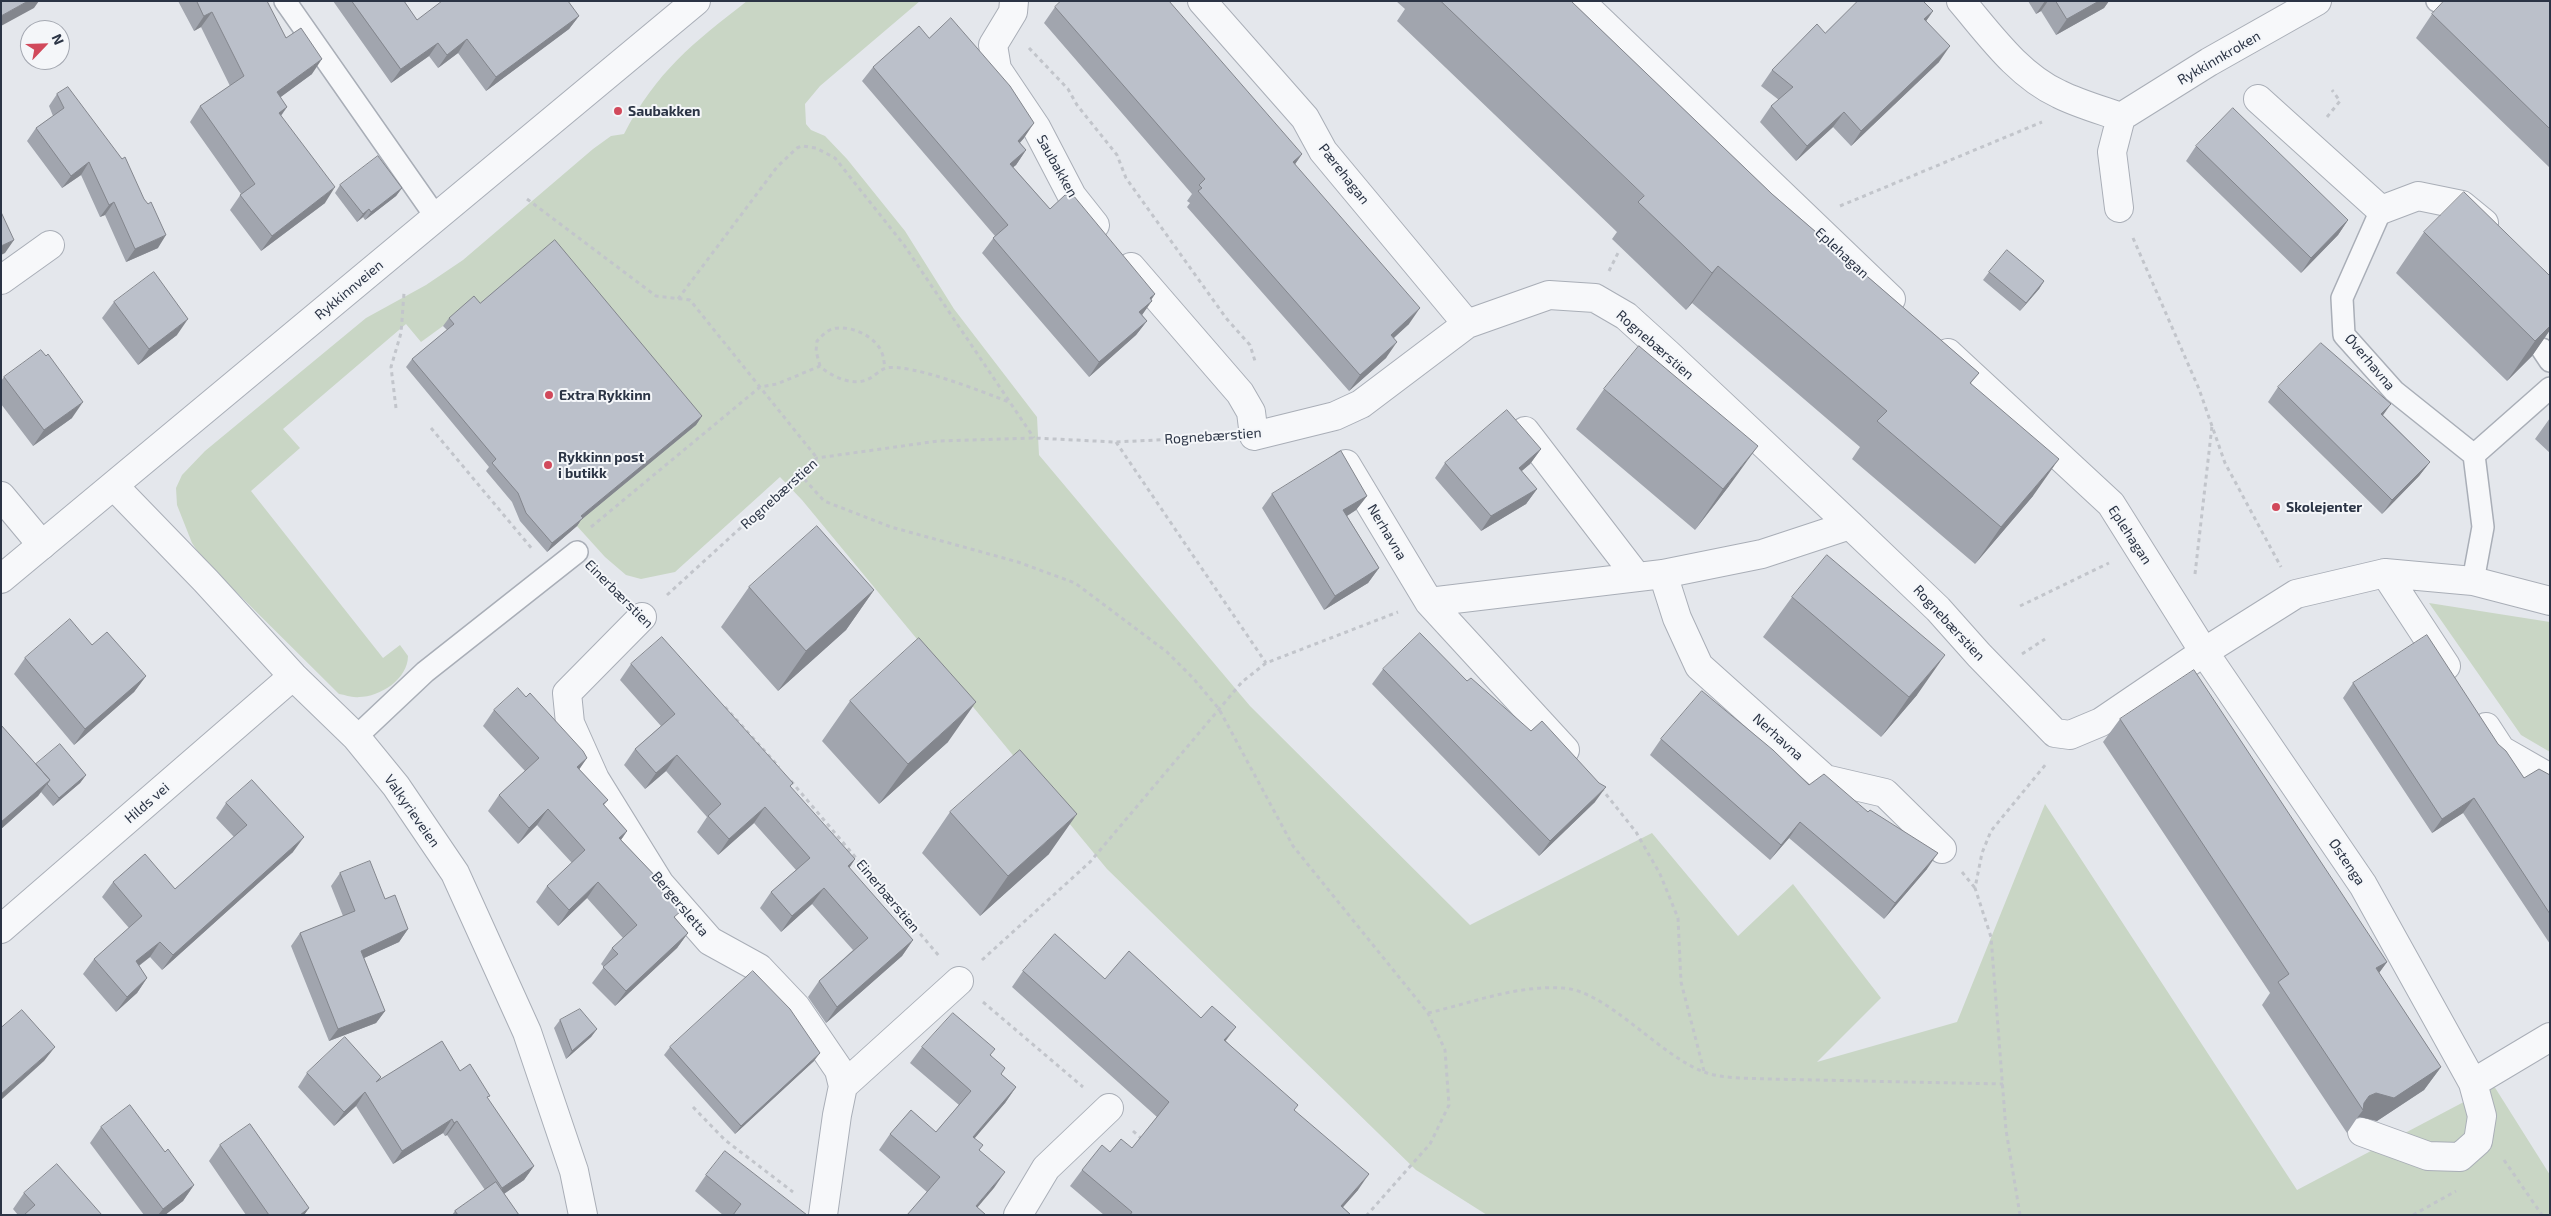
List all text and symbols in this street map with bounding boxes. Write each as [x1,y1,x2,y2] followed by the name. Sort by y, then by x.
[20,20,70,70] north arrow
[2174,27,2264,89] street label: Rykkinnkroken
[48,31,68,47] text: N
[628,103,700,119] place label: Saubakken
[612,105,624,117] marker: Saubakken
[1033,132,1081,200] street label: Saubakken
[1315,140,1373,208] street label: Pærehagan
[1812,224,1872,282] street label: Eplehagan
[311,257,387,323] street label: Rykkinnveien
[1613,307,1697,383] street label: Rognebærstien
[2341,330,2399,394] street label: Øverhavna
[559,387,651,403] place label: Extra Rykkinn
[543,389,555,401] marker: Extra Rykkinn
[1164,424,1262,448] street label: Rognebærstien
[558,449,644,482] place label: Rykkinn post i butikk
[737,455,821,533] street label: Rognebærstien
[542,459,554,471] marker: Rykkinn post i butikk
[2286,499,2362,515] place label: Skolejenter
[1364,501,1410,563] street label: Nerhavna
[2270,501,2282,513] marker: Skolejenter
[2105,502,2155,568] street label: Eplehagan
[581,556,657,632] street label: Einerbærstien
[1910,582,1988,664] street label: Rognebærstien
[1749,710,1807,764] street label: Nerhavna
[381,771,443,851] street label: Valkyrieveien
[121,779,173,827] street label: Hilds vei
[2325,835,2369,889] street label: Østenga
[853,856,923,936] street label: Einerbærstien
[648,868,712,940] street label: Bergersletta

